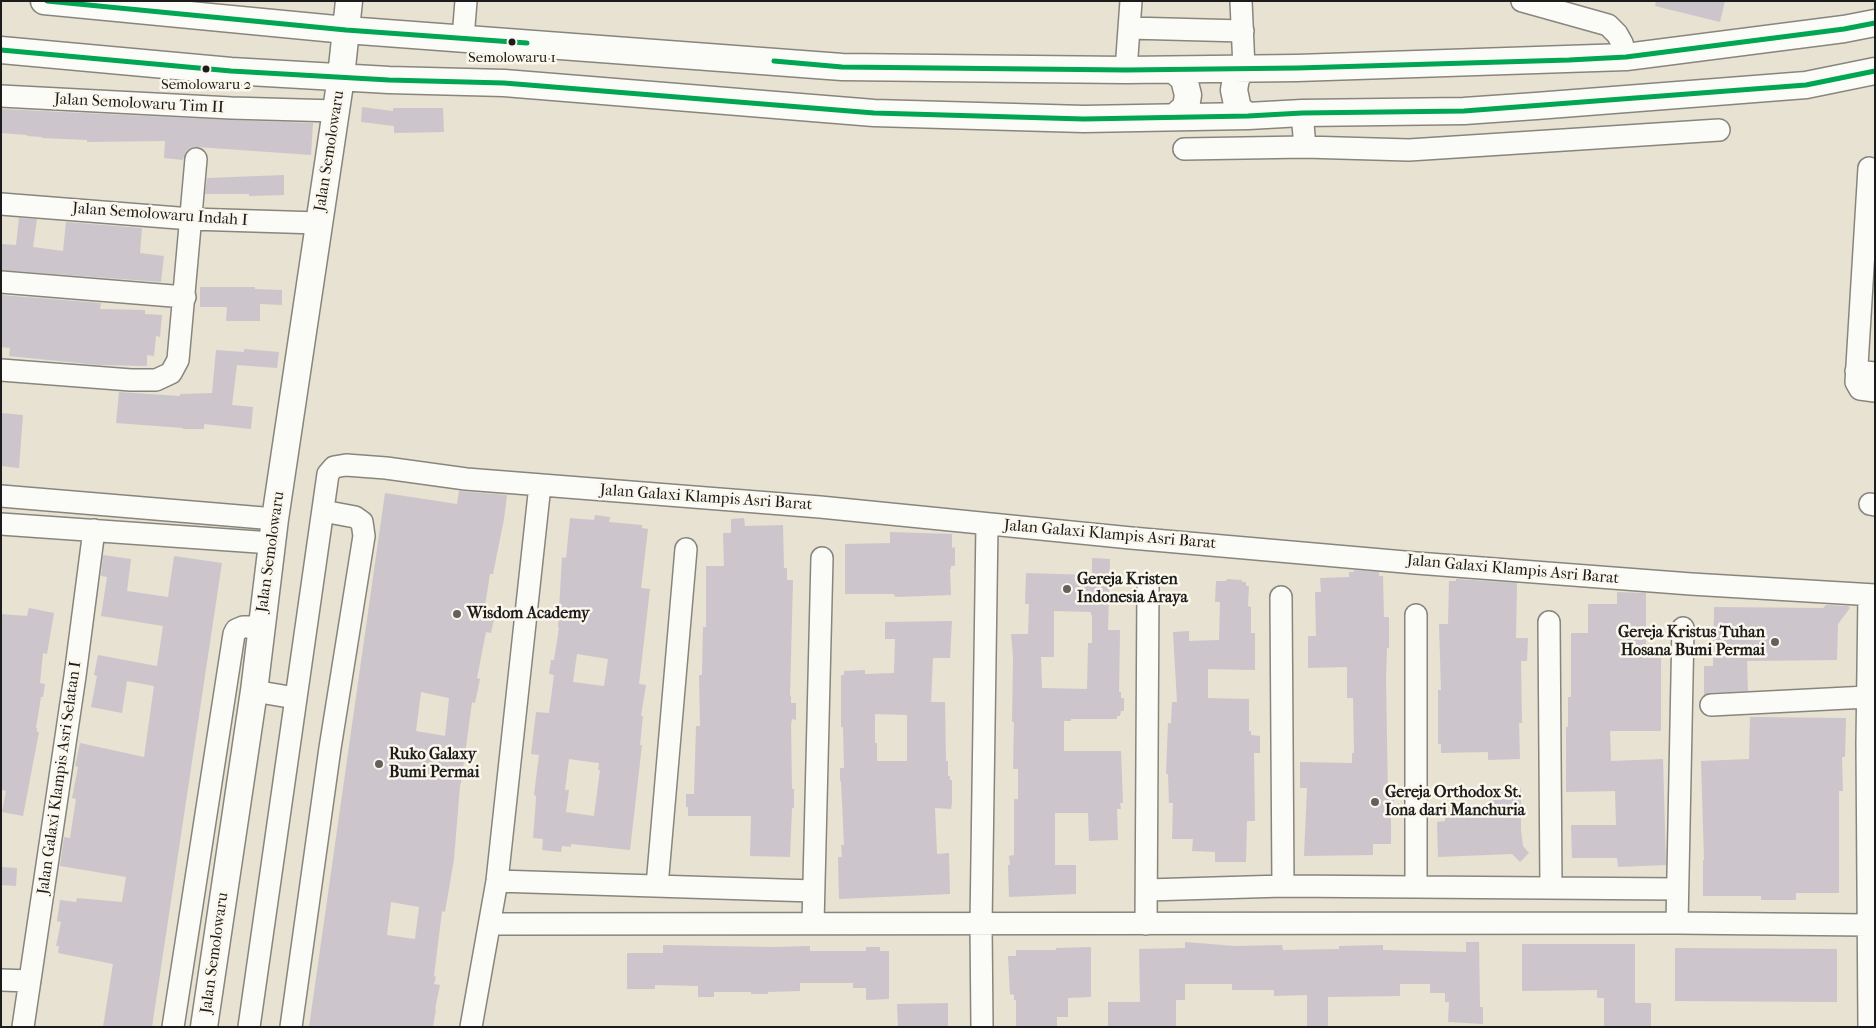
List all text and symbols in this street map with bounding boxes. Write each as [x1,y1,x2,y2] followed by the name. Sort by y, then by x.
[507,37,517,47] marker: Semolowaru 1
[468,49,556,67] place label: Semolowaru 1
[201,64,211,74] marker: Semolowaru 2
[161,76,251,94] place label: Semolowaru 2
[311,89,349,213] street label: Jalan Semolowaru
[54,90,224,118] street label: Jalan Semolowaru Tim II
[72,199,248,231] street label: Jalan Semolowaru Indah I
[599,481,813,515] street label: Jalan Galaxi Klampis Asri Barat
[253,490,289,614] street label: Jalan Semolowaru
[1003,516,1217,554] street label: Jalan Galaxi Klampis Asri Barat
[1406,551,1620,589] street label: Jalan Galaxi Klampis Asri Barat
[1077,570,1188,608] place label: Gereja Kristen Indonesia Araya
[1061,583,1073,595] marker: Gereja Kristen Indonesia Araya
[467,604,590,624] place label: Wisdom Academy
[451,608,463,620] marker: Wisdom Academy
[1618,623,1765,661] place label: Gereja Kristus Tuhan Hosana Bumi Permai
[1769,636,1781,648] marker: Gereja Kristus Tuhan Hosana Bumi Permai
[34,660,86,896] street label: Jalan Galaxi Klampis Asri Selatan I
[389,745,479,783] place label: Ruko Galaxy Bumi Permai
[373,758,385,770] marker: Ruko Galaxy Bumi Permai
[1385,783,1525,821] place label: Gereja Orthodox St. Iona dari Manchuria
[1369,796,1381,808] marker: Gereja Orthodox St. Iona dari Manchuria
[197,891,233,1015] street label: Jalan Semolowaru

